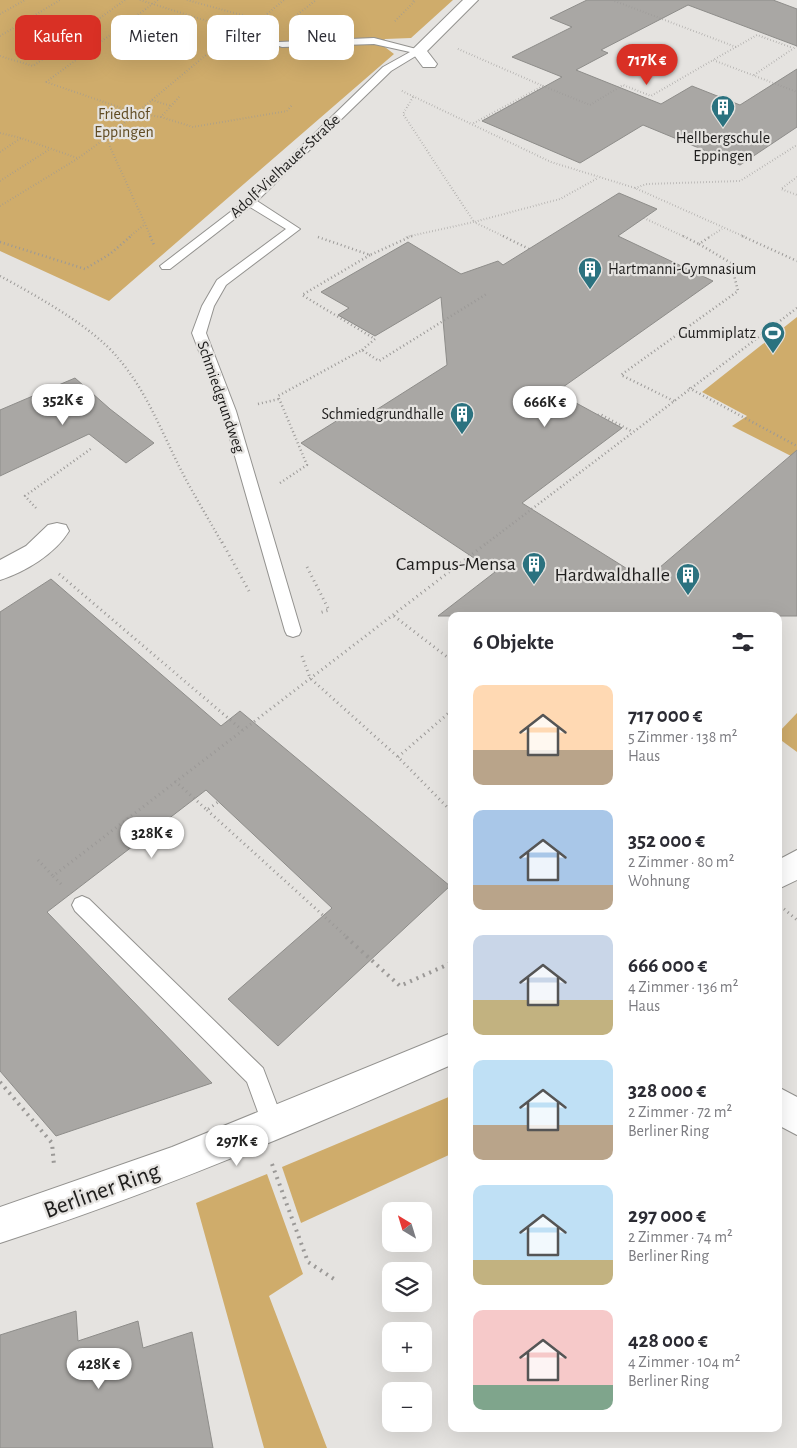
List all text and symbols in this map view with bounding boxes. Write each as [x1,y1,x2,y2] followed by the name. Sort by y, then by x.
[15,15,101,60] chip: Kaufen
[111,15,197,60] chip: Mieten
[207,15,279,60] chip: Filter
[289,15,354,60] chip: Neu
[606,44,688,86] pin: 717K €
[628,52,666,68] text: 717K €
[710,94,736,128] building icon: Hellbergschule Eppingen
[94,106,154,140] park label: Friedhof Eppingen
[227,111,343,221] street label: Adolf-Vielhauer-Straße
[676,130,770,164] place label: Hellbergschule Eppingen
[577,256,603,290] building icon: Hartmanni-Gymnasium
[608,261,756,278] place label: Hartmanni-Gymnasium
[760,320,786,354] sports icon: Gummiplatz
[678,325,756,341] place label: Gummiplatz
[194,339,248,455] street label: Schmiedgrundweg
[22,384,104,426] pin: 352K €
[504,386,586,428] pin: 666K €
[43,392,83,408] text: 352K €
[524,394,566,410] text: 666K €
[449,401,475,435] building icon: Schmiedgrundhalle
[322,406,444,422] place label: Schmiedgrundhalle
[521,551,547,585] building icon: Campus-Mensa
[396,554,516,574] place label: Campus-Mensa
[675,562,701,596] building icon: Hardwaldhalle
[554,565,670,585] place label: Hardwaldhalle
[729,628,757,656] icon: filters
[473,632,554,653] text: 6 Objekte
[513,705,573,765] icon: home
[628,705,703,726] text: 717 000 €
[628,729,737,745] text: 5 Zimmer · 138 m²
[628,748,660,764] text: Haus
[111,816,193,859] pin: 328K €
[131,825,173,841] text: 328K €
[513,830,573,890] icon: home
[628,830,705,851] text: 352 000 €
[628,854,734,870] text: 2 Zimmer · 80 m²
[628,873,690,889] text: Wohnung
[513,955,573,1015] icon: home
[628,955,707,976] text: 666 000 €
[628,979,738,995] text: 4 Zimmer · 136 m²
[628,998,660,1014] text: Haus
[513,1080,573,1140] icon: home
[628,1080,706,1101] text: 328 000 €
[628,1104,732,1120] text: 2 Zimmer · 72 m²
[628,1123,709,1139] text: Berliner Ring
[196,1124,278,1167] pin: 297K €
[216,1133,258,1149] text: 297K €
[41,1159,164,1223] street label: Berliner Ring
[382,1202,432,1252] north arrow
[382,1202,432,1432] map controls
[513,1205,573,1265] icon: home
[628,1205,706,1226] text: 297 000 €
[628,1229,733,1245] text: 2 Zimmer · 74 m²
[628,1248,709,1264] text: Berliner Ring
[382,1262,432,1312] button: layers
[382,1322,432,1372] button: +
[513,1330,573,1390] icon: home
[628,1330,708,1351] text: 428 000 €
[58,1348,140,1390] pin: 428K €
[628,1354,740,1370] text: 4 Zimmer · 104 m²
[78,1356,120,1372] text: 428K €
[628,1373,709,1389] text: Berliner Ring
[382,1382,432,1432] button: −

